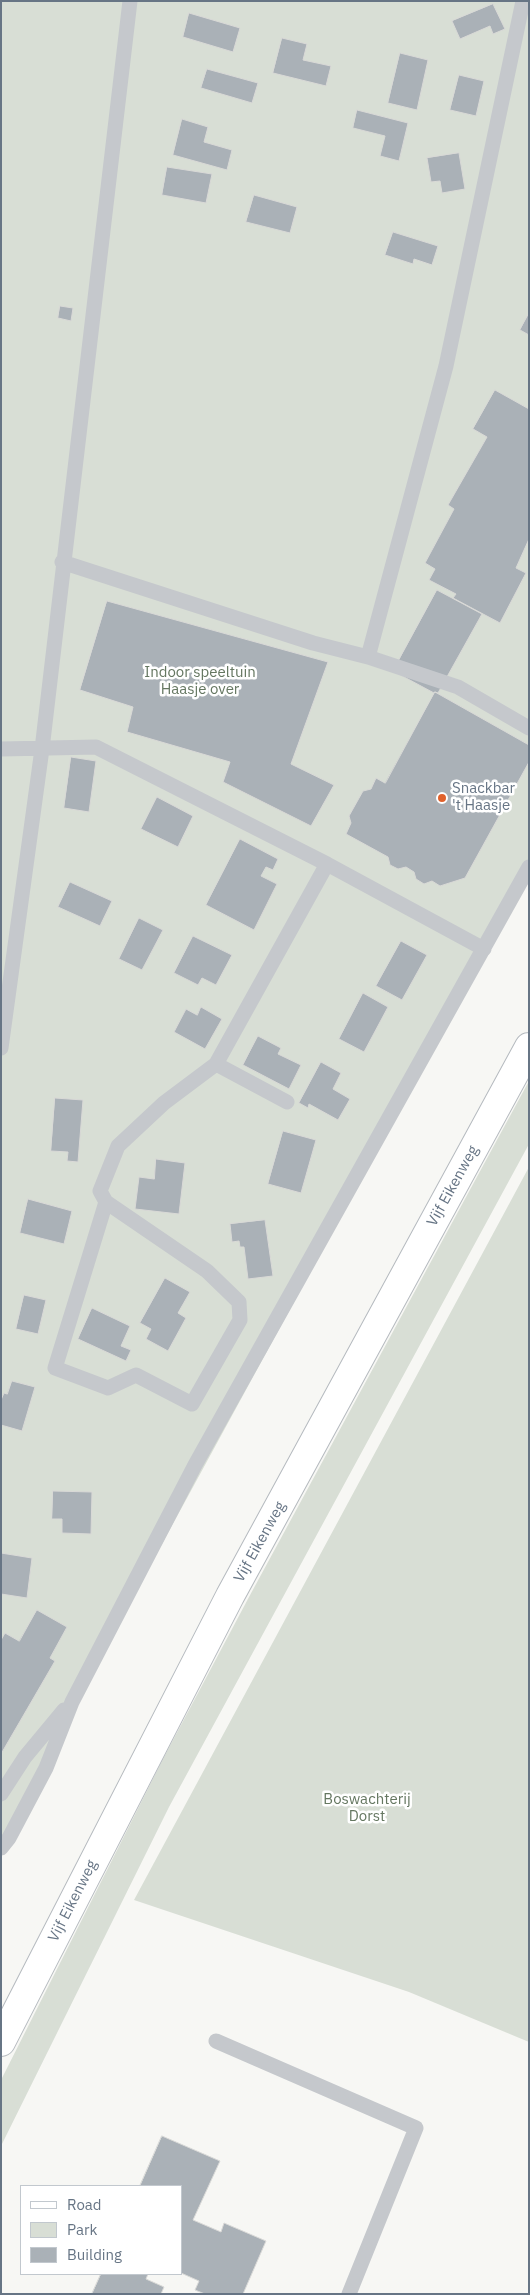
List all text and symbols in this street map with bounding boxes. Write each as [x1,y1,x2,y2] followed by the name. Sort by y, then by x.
[144,664,256,699] park label: Indoor speeltuin Haasje over
[452,780,515,815] place label: Snackbar 't Haasje
[436,792,448,804] marker: Snackbar 't Haasje
[423,1143,483,1229] street label: Vijf Eikenweg
[230,1499,290,1585] street label: Vijf Eikenweg
[323,1791,411,1826] park label: Boswachterij Dorst
[45,1857,101,1945] street label: Vijf Eikenweg
[20,2185,182,2275] legend
[67,2195,102,2214] text: Road
[67,2220,97,2239] text: Park
[67,2245,122,2264] text: Building

